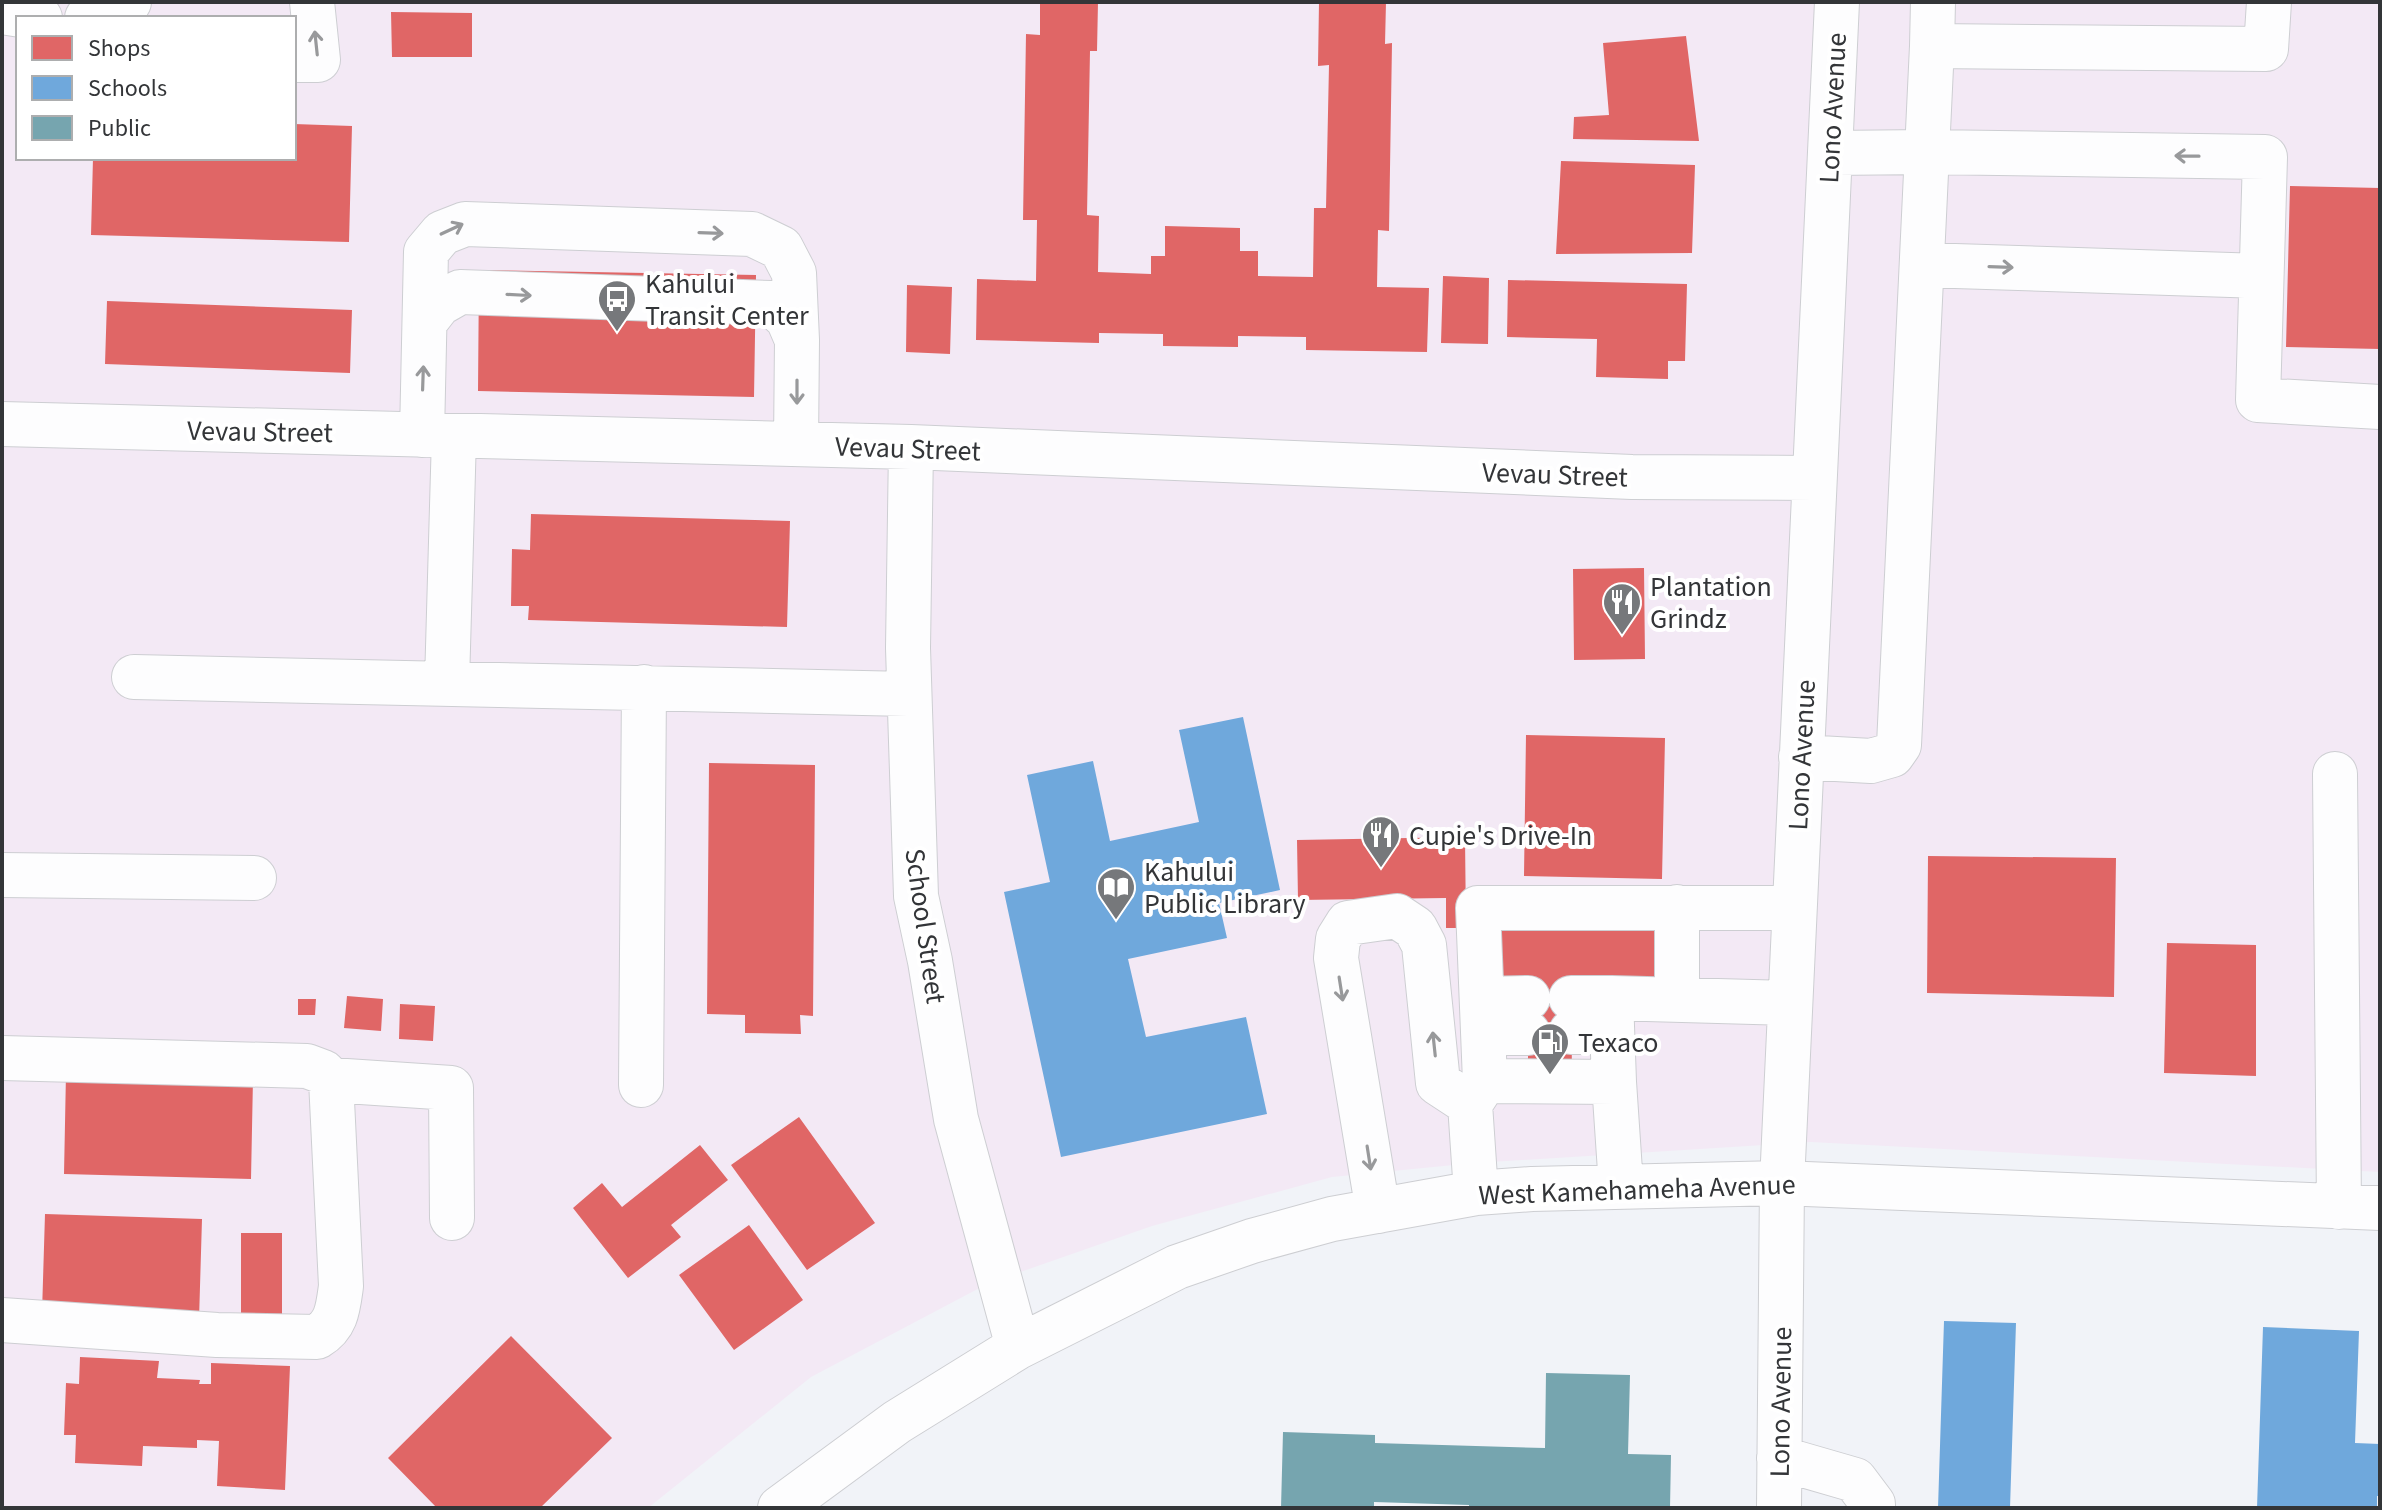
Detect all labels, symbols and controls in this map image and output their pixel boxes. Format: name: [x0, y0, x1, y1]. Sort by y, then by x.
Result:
legend: [16, 16, 296, 160]
one-way arrow: [309, 30, 324, 57]
text: Shops: [88, 31, 150, 66]
street label: Lono Avenue: [1809, 32, 1857, 184]
text: Schools: [88, 71, 167, 106]
text: Public: [88, 111, 151, 146]
one-way arrow: [2174, 148, 2201, 164]
one-way arrow: [440, 221, 464, 236]
one-way arrow: [697, 225, 724, 240]
one-way arrow: [1987, 260, 2014, 275]
place label: Kahului Transit Center: [645, 264, 809, 336]
bus stop icon: Kahului Transit Center: [596, 278, 638, 333]
one-way arrow: [505, 287, 532, 302]
one-way arrow: [416, 366, 431, 392]
one-way arrow: [789, 378, 804, 405]
street label: Vevau Street: [187, 411, 334, 453]
street label: Vevau Street: [834, 426, 982, 472]
street label: Vevau Street: [1481, 452, 1629, 498]
place label: Plantation Grindz: [1650, 567, 1772, 639]
restaurant icon: Plantation Grindz: [1601, 581, 1643, 636]
street label: Lono Avenue: [1778, 679, 1826, 831]
restaurant icon: Cupie's Drive-In: [1360, 814, 1402, 869]
place label: Cupie's Drive-In: [1409, 816, 1592, 856]
street label: School Street: [894, 846, 956, 1007]
place label: Kahului Public Library: [1144, 852, 1306, 924]
library icon: Kahului Public Library: [1095, 866, 1137, 921]
one-way arrow: [1335, 976, 1350, 1002]
fuel station icon: Texaco: [1529, 1021, 1571, 1076]
place label: Texaco: [1578, 1023, 1659, 1063]
one-way arrow: [1426, 1031, 1441, 1058]
one-way arrow: [1362, 1145, 1377, 1170]
street label: West Kamehameha Avenue: [1478, 1164, 1796, 1216]
street label: Lono Avenue: [1760, 1326, 1802, 1478]

